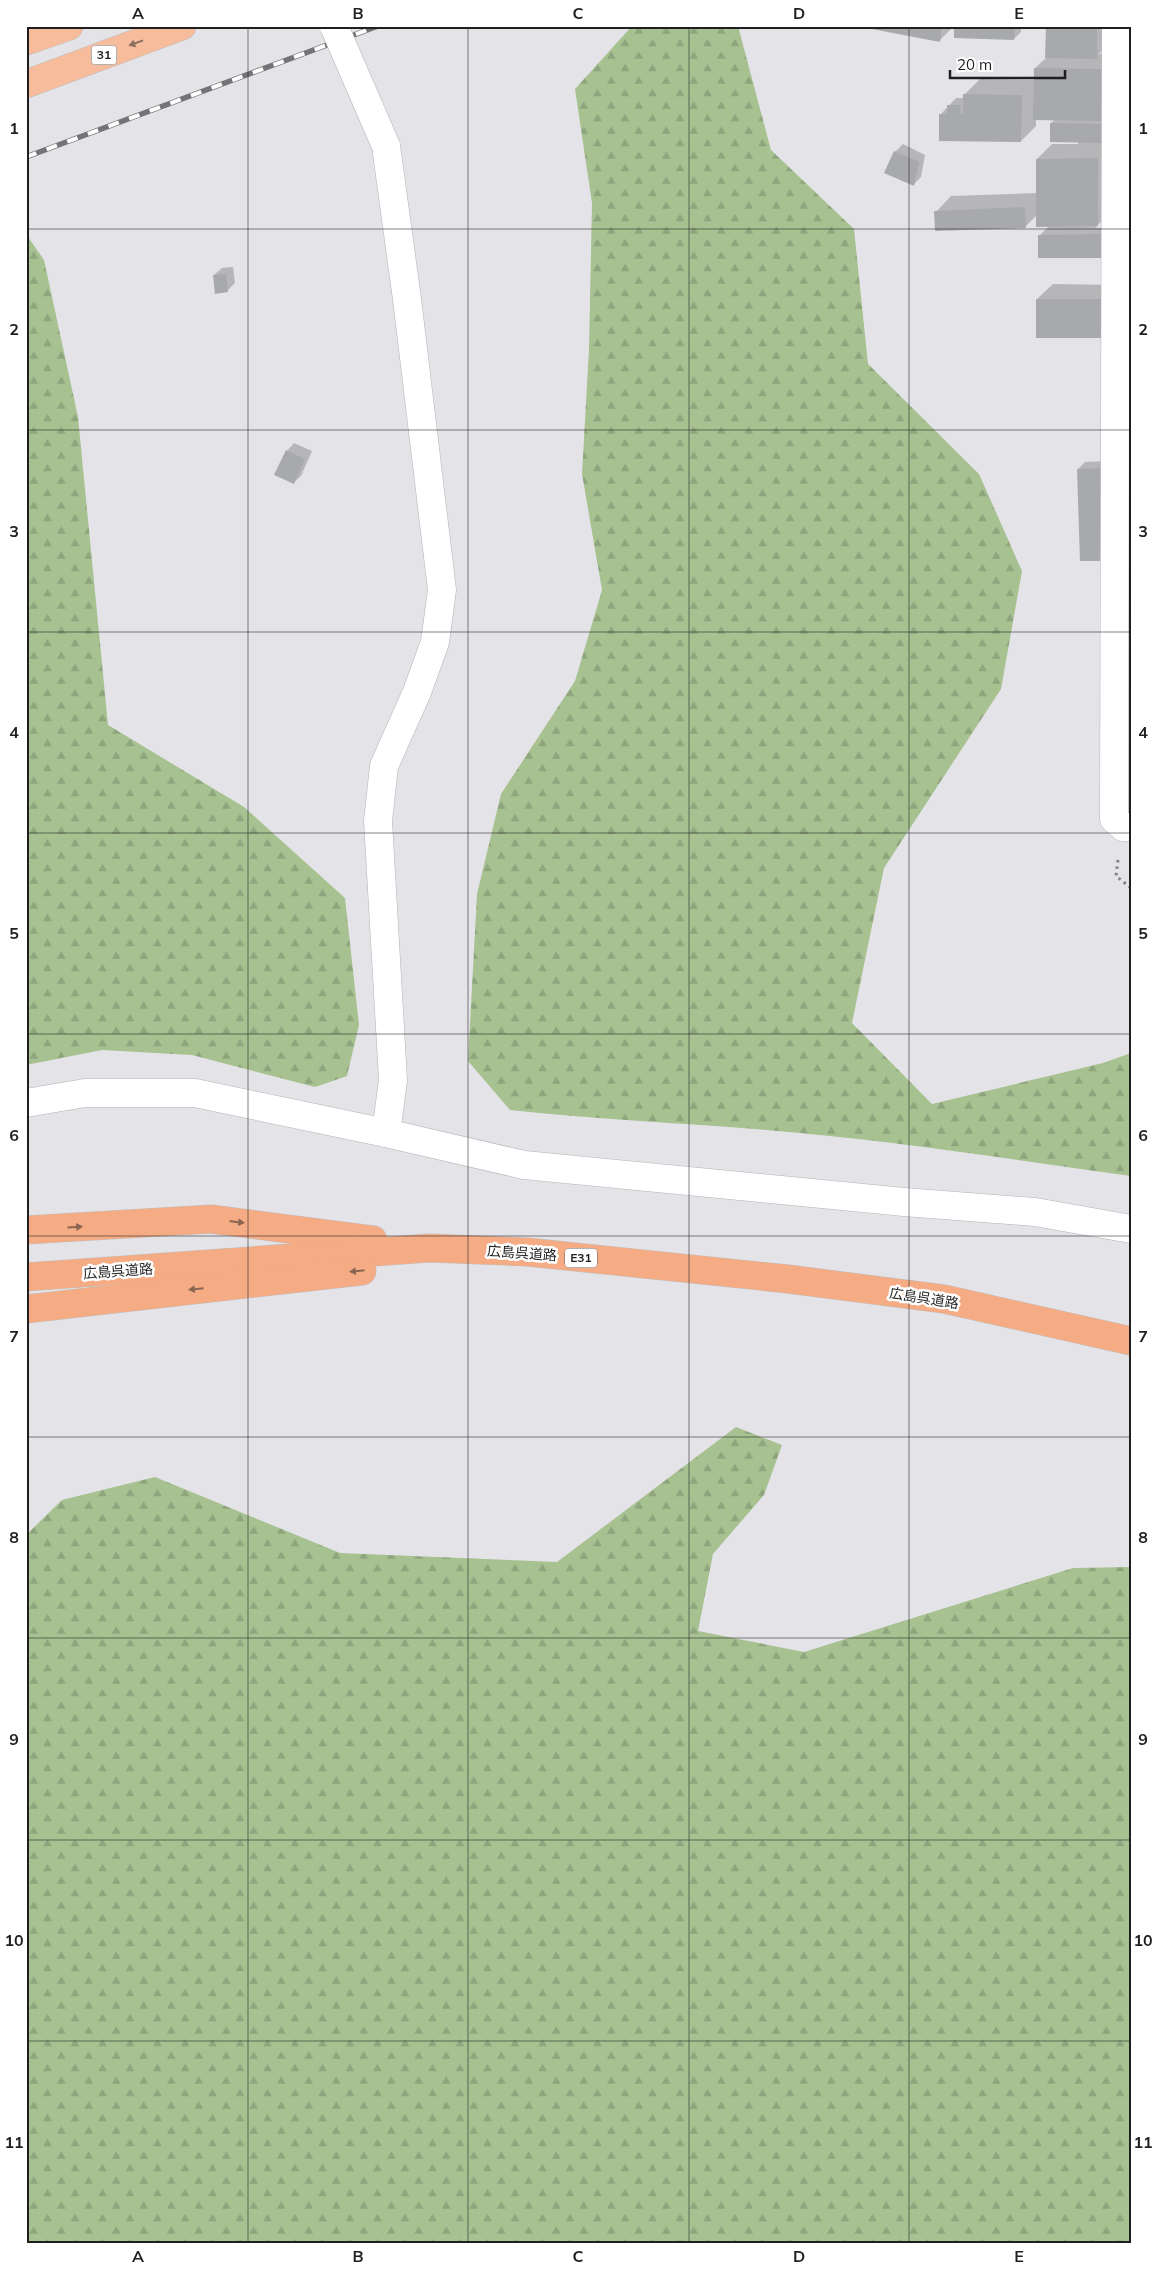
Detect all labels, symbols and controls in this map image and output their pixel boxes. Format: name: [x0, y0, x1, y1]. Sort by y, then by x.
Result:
text: A: [132, 3, 144, 23]
text: B: [352, 3, 364, 23]
text: C: [573, 3, 584, 23]
text: D: [793, 3, 805, 23]
text: E: [1014, 3, 1024, 23]
one-way arrow: [128, 39, 143, 47]
road number: 31: [92, 46, 116, 64]
scale bar: [950, 48, 1064, 80]
text: 20 m: [957, 55, 992, 74]
text: 1: [9, 118, 19, 138]
text: 1: [1138, 118, 1148, 138]
text: 2: [9, 319, 19, 339]
text: 2: [1138, 319, 1148, 339]
text: 3: [9, 521, 19, 541]
text: 3: [1138, 521, 1148, 541]
text: 4: [9, 722, 19, 742]
text: 4: [1138, 722, 1148, 742]
text: 5: [9, 923, 19, 943]
text: 5: [1138, 923, 1148, 943]
text: 6: [9, 1125, 19, 1145]
text: 6: [1138, 1125, 1148, 1145]
one-way arrow: [229, 1219, 245, 1227]
one-way arrow: [67, 1223, 83, 1231]
street label: 広島呉道路: [486, 1242, 558, 1264]
road number: E31: [565, 1248, 597, 1268]
street label: 広島呉道路: [82, 1260, 154, 1282]
one-way arrow: [349, 1267, 365, 1275]
street label: 広島呉道路: [888, 1284, 960, 1312]
one-way arrow: [187, 1285, 203, 1293]
text: 7: [9, 1326, 19, 1346]
text: 7: [1138, 1326, 1148, 1346]
text: 8: [9, 1527, 19, 1547]
text: 8: [1138, 1527, 1148, 1547]
text: 9: [9, 1729, 19, 1749]
text: 9: [1138, 1729, 1148, 1749]
text: 10: [4, 1930, 24, 1950]
text: 10: [1133, 1930, 1153, 1950]
text: 11: [4, 2132, 24, 2152]
text: 11: [1133, 2132, 1153, 2152]
text: A: [132, 2246, 144, 2266]
text: B: [352, 2246, 364, 2266]
text: C: [573, 2246, 584, 2266]
text: D: [793, 2246, 805, 2266]
text: E: [1014, 2246, 1024, 2266]

